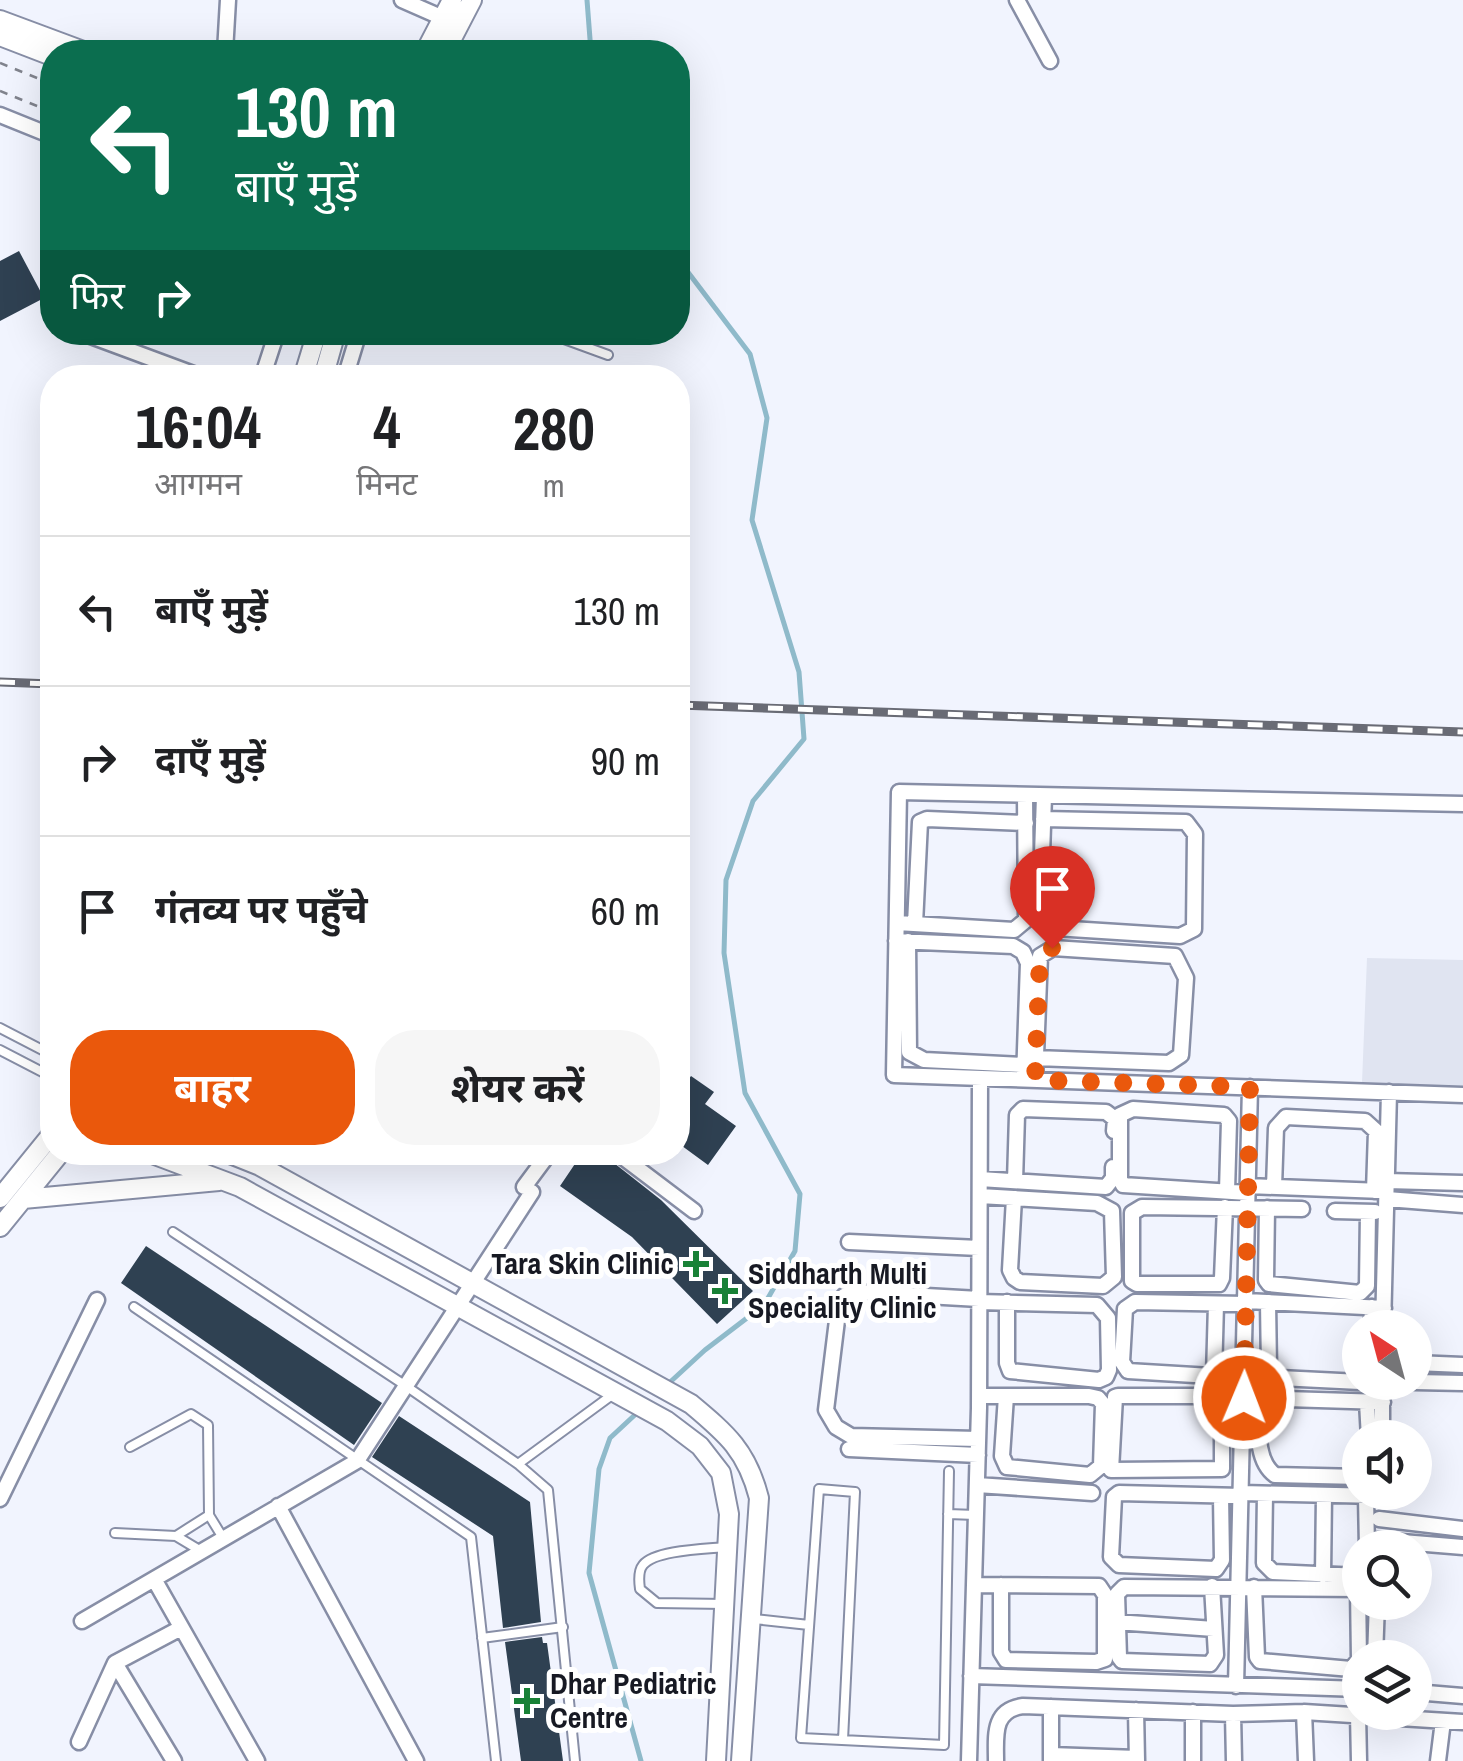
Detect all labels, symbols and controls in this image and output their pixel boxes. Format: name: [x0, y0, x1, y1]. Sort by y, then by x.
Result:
text: 130 m: [235, 65, 398, 159]
icon: left: [70, 80, 200, 210]
text: बाएँ मुड़ें: [235, 155, 358, 216]
text: फिर: [70, 270, 125, 321]
icon: right: [145, 270, 200, 325]
text: 16:04: [135, 386, 261, 467]
text: 4: [373, 386, 401, 467]
text: 280: [513, 388, 595, 469]
text: आगमन: [154, 462, 242, 505]
text: मिनट: [356, 462, 418, 505]
text: m: [543, 464, 565, 507]
icon: left: [70, 584, 125, 639]
text: बाएँ मुड़ें: [155, 584, 268, 635]
text: 130 m: [573, 586, 660, 637]
icon: right: [70, 734, 125, 789]
text: दाएँ मुड़ें: [155, 734, 266, 785]
text: 90 m: [591, 736, 660, 787]
pin: [1010, 846, 1095, 949]
icon: arrive: [1025, 861, 1080, 916]
icon: arrive: [70, 884, 125, 939]
text: गंतव्य पर पहुँचे: [155, 884, 368, 935]
text: 60 m: [591, 886, 660, 937]
button: बाहर: [70, 1030, 355, 1145]
button: शेयर करें: [375, 1030, 660, 1145]
place label: Tara Skin Clinic: [491, 1243, 674, 1283]
marker: Tara Skin Clinic: [683, 1251, 709, 1277]
place label: Siddharth Multi Speciality Clinic: [748, 1253, 937, 1327]
marker: Siddharth Multi Speciality Clinic: [712, 1278, 738, 1304]
north arrow: [1342, 1310, 1432, 1400]
map controls: [1342, 1310, 1432, 1730]
position arrow: [1192, 1346, 1296, 1450]
button: sound: [1342, 1420, 1432, 1510]
button: search: [1342, 1530, 1432, 1620]
button: layers: [1342, 1640, 1432, 1730]
place label: Dhar Pediatric Centre: [550, 1663, 717, 1737]
marker: Dhar Pediatric Centre: [514, 1688, 540, 1714]

